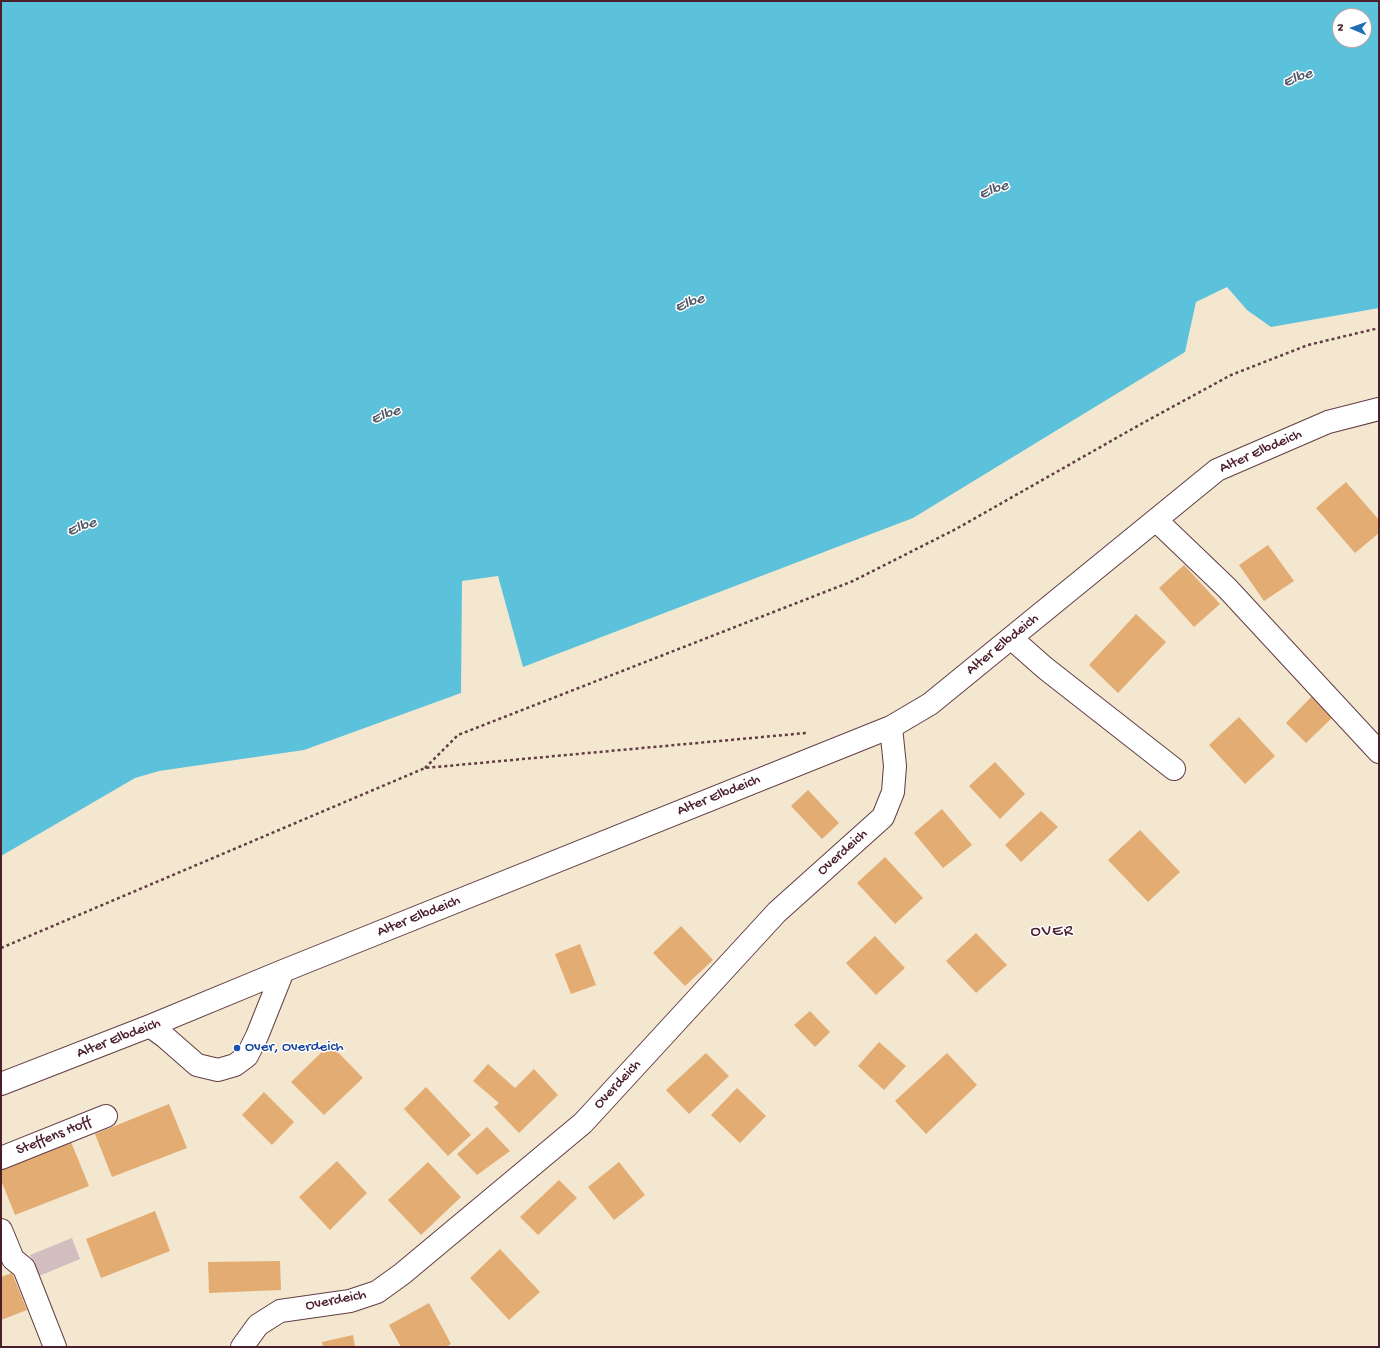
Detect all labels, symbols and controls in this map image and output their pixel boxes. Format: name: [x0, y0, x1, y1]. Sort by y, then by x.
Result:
north arrow: [1332, 8, 1372, 48]
text: N: [1335, 24, 1347, 31]
water label: Elbe: [1281, 65, 1315, 93]
water label: Elbe: [977, 177, 1011, 205]
water label: Elbe: [673, 290, 707, 318]
water label: Elbe: [369, 402, 403, 430]
street label: Alter Elbdeich: [1217, 426, 1305, 478]
water label: Elbe: [65, 514, 99, 542]
street label: Alter Elbdeich: [963, 610, 1043, 680]
street label: Alter Elbdeich: [675, 771, 763, 821]
street label: Overdeich: [814, 826, 872, 880]
street label: Alter Elbdeich: [375, 892, 463, 942]
district label: OVER: [1030, 922, 1074, 942]
street label: Alter Elbdeich: [75, 1015, 163, 1063]
place label: Over, Overdeich: [245, 1039, 344, 1057]
marker: Over, Overdeich: [232, 1043, 242, 1053]
street label: Overdeich: [590, 1056, 646, 1114]
street label: Steffens Hoff: [14, 1114, 94, 1160]
street label: Overdeich: [304, 1286, 368, 1316]

